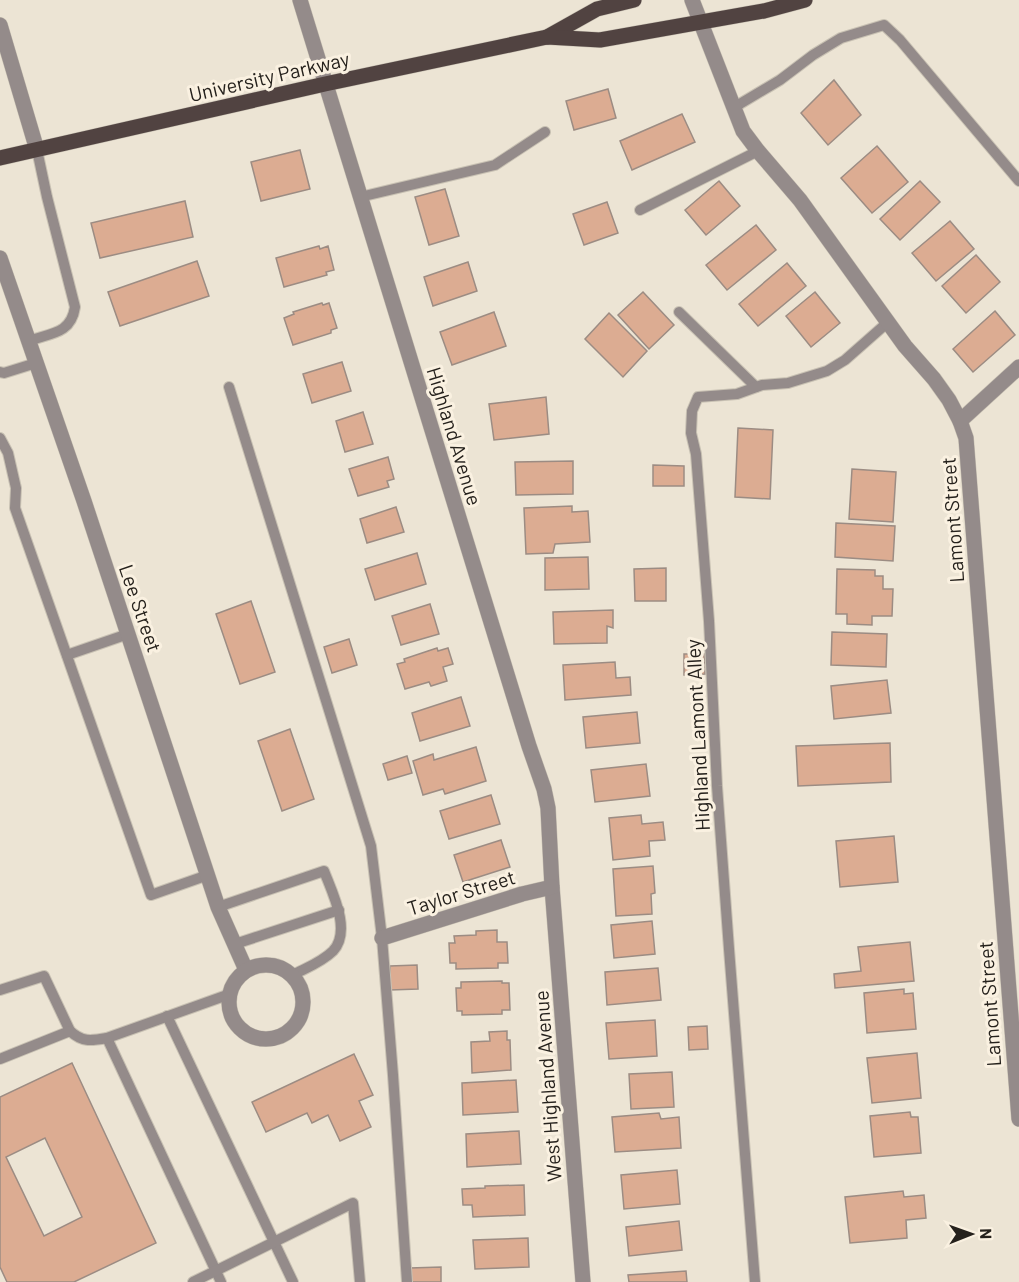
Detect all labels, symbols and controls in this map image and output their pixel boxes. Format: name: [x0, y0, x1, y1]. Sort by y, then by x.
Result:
street label: University Parkway: [186, 46, 352, 106]
street label: Highland Avenue: [423, 364, 487, 508]
street label: Lamont Street: [936, 457, 968, 583]
street label: Lee Street: [115, 561, 167, 655]
street label: Highland Lamont Alley: [680, 639, 714, 831]
street label: Taylor Street: [404, 864, 518, 920]
street label: Lamont Street: [973, 941, 1005, 1067]
street label: West Highland Avenue: [528, 990, 566, 1182]
north arrow: [941, 1204, 1001, 1264]
text: N: [977, 1228, 996, 1239]

